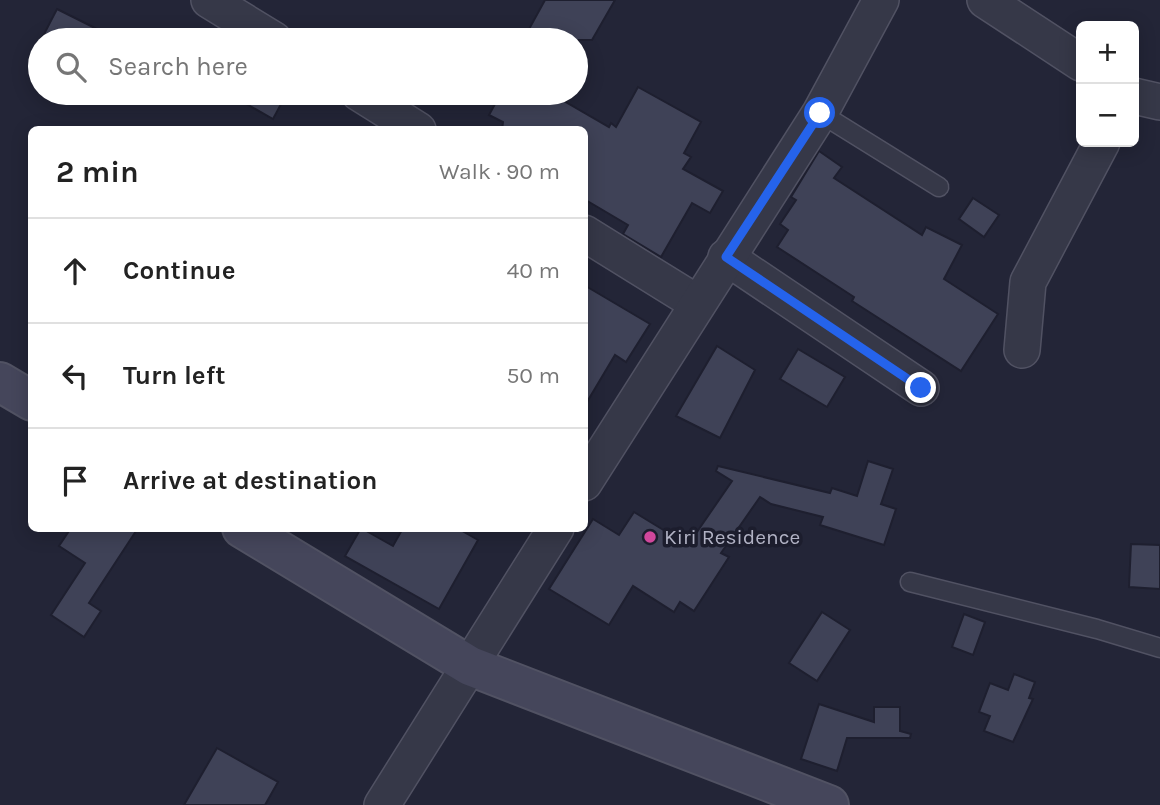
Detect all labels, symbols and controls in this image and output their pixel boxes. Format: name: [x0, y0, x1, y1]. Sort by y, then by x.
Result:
map controls: [1076, 21, 1139, 147]
button: +: [1076, 21, 1139, 84]
search box: [28, 28, 588, 105]
icon: search: [52, 48, 90, 86]
text: Search here: [108, 51, 248, 82]
button: −: [1076, 84, 1139, 147]
route start: [804, 97, 835, 128]
text: 2 min: [56, 154, 139, 190]
text: Walk · 90 m: [439, 158, 560, 185]
icon: ahead: [56, 252, 94, 290]
text: Continue: [123, 255, 235, 286]
text: 40 m: [507, 257, 560, 284]
icon: left: [56, 357, 94, 395]
text: Turn left: [123, 360, 225, 391]
text: 50 m: [506, 362, 560, 389]
route end: [905, 372, 936, 403]
icon: arrive: [56, 462, 94, 500]
text: Arrive at destination: [123, 465, 377, 496]
place label: Kiri Residence: [664, 525, 800, 549]
marker: Kiri Residence: [642, 529, 658, 545]

